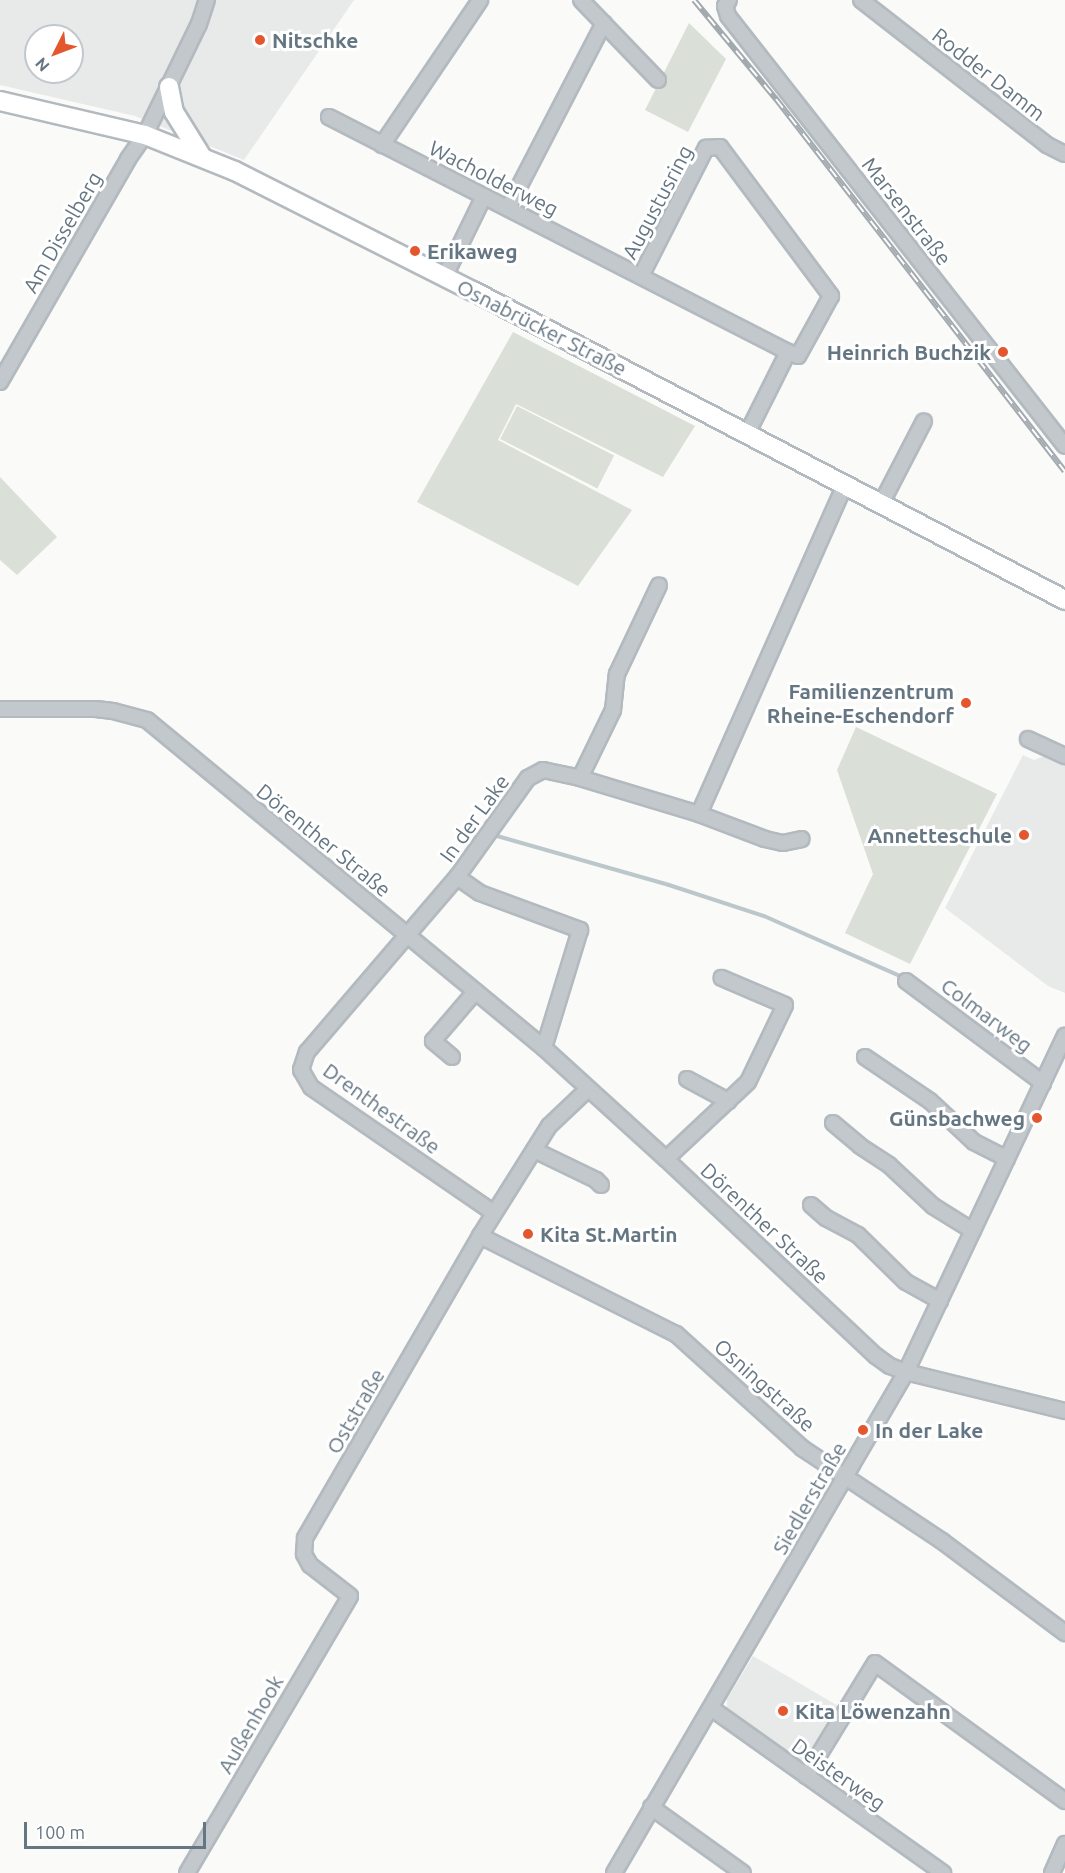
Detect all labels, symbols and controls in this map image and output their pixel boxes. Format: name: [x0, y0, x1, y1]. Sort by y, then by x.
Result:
street label: Rodder Damm: [928, 22, 1050, 126]
north arrow: [24, 24, 84, 84]
place label: Nitschke: [272, 27, 358, 53]
marker: Nitschke: [253, 33, 267, 47]
text: N: [31, 54, 53, 75]
street label: Wacholderweg: [425, 135, 563, 221]
street label: Augustusring: [616, 141, 698, 263]
street label: Marsenstraße: [857, 152, 957, 270]
street label: Am Disselberg: [17, 167, 107, 297]
place label: Erikaweg: [427, 238, 518, 264]
marker: Erikaweg: [408, 244, 422, 258]
street label: Osnabrücker Straße: [453, 273, 631, 381]
place label: Heinrich Buchzik: [827, 339, 991, 365]
marker: Heinrich Buchzik: [996, 345, 1010, 359]
place label: Familienzentrum Rheine-Eschendorf: [767, 678, 954, 728]
marker: Familienzentrum Rheine-Eschendorf: [959, 696, 973, 710]
street label: In der Lake: [434, 769, 514, 867]
street label: Dörenther Straße: [252, 778, 396, 902]
place label: Annetteschule: [867, 822, 1012, 848]
marker: Annetteschule: [1017, 828, 1031, 842]
street label: Colmarweg: [936, 972, 1038, 1058]
street label: Drenthestraße: [319, 1057, 445, 1159]
place label: Günsbachweg: [889, 1105, 1025, 1131]
marker: Günsbachweg: [1030, 1111, 1044, 1125]
street label: Dörenther Straße: [696, 1157, 834, 1289]
place label: Kita St.Martin: [540, 1221, 678, 1247]
marker: Kita St.Martin: [521, 1227, 535, 1241]
street label: Osningstraße: [709, 1333, 821, 1437]
street label: Oststraße: [321, 1364, 389, 1458]
place label: In der Lake: [875, 1417, 983, 1443]
marker: In der Lake: [856, 1423, 870, 1437]
street label: Siedlerstraße: [767, 1437, 851, 1559]
street label: Außenhook: [212, 1670, 288, 1778]
place label: Kita Löwenzahn: [795, 1698, 951, 1724]
marker: Kita Löwenzahn: [776, 1704, 790, 1718]
street label: Deisterweg: [787, 1732, 891, 1816]
scale bar: [27, 1810, 208, 1848]
text: 100 m: [35, 1822, 85, 1842]

